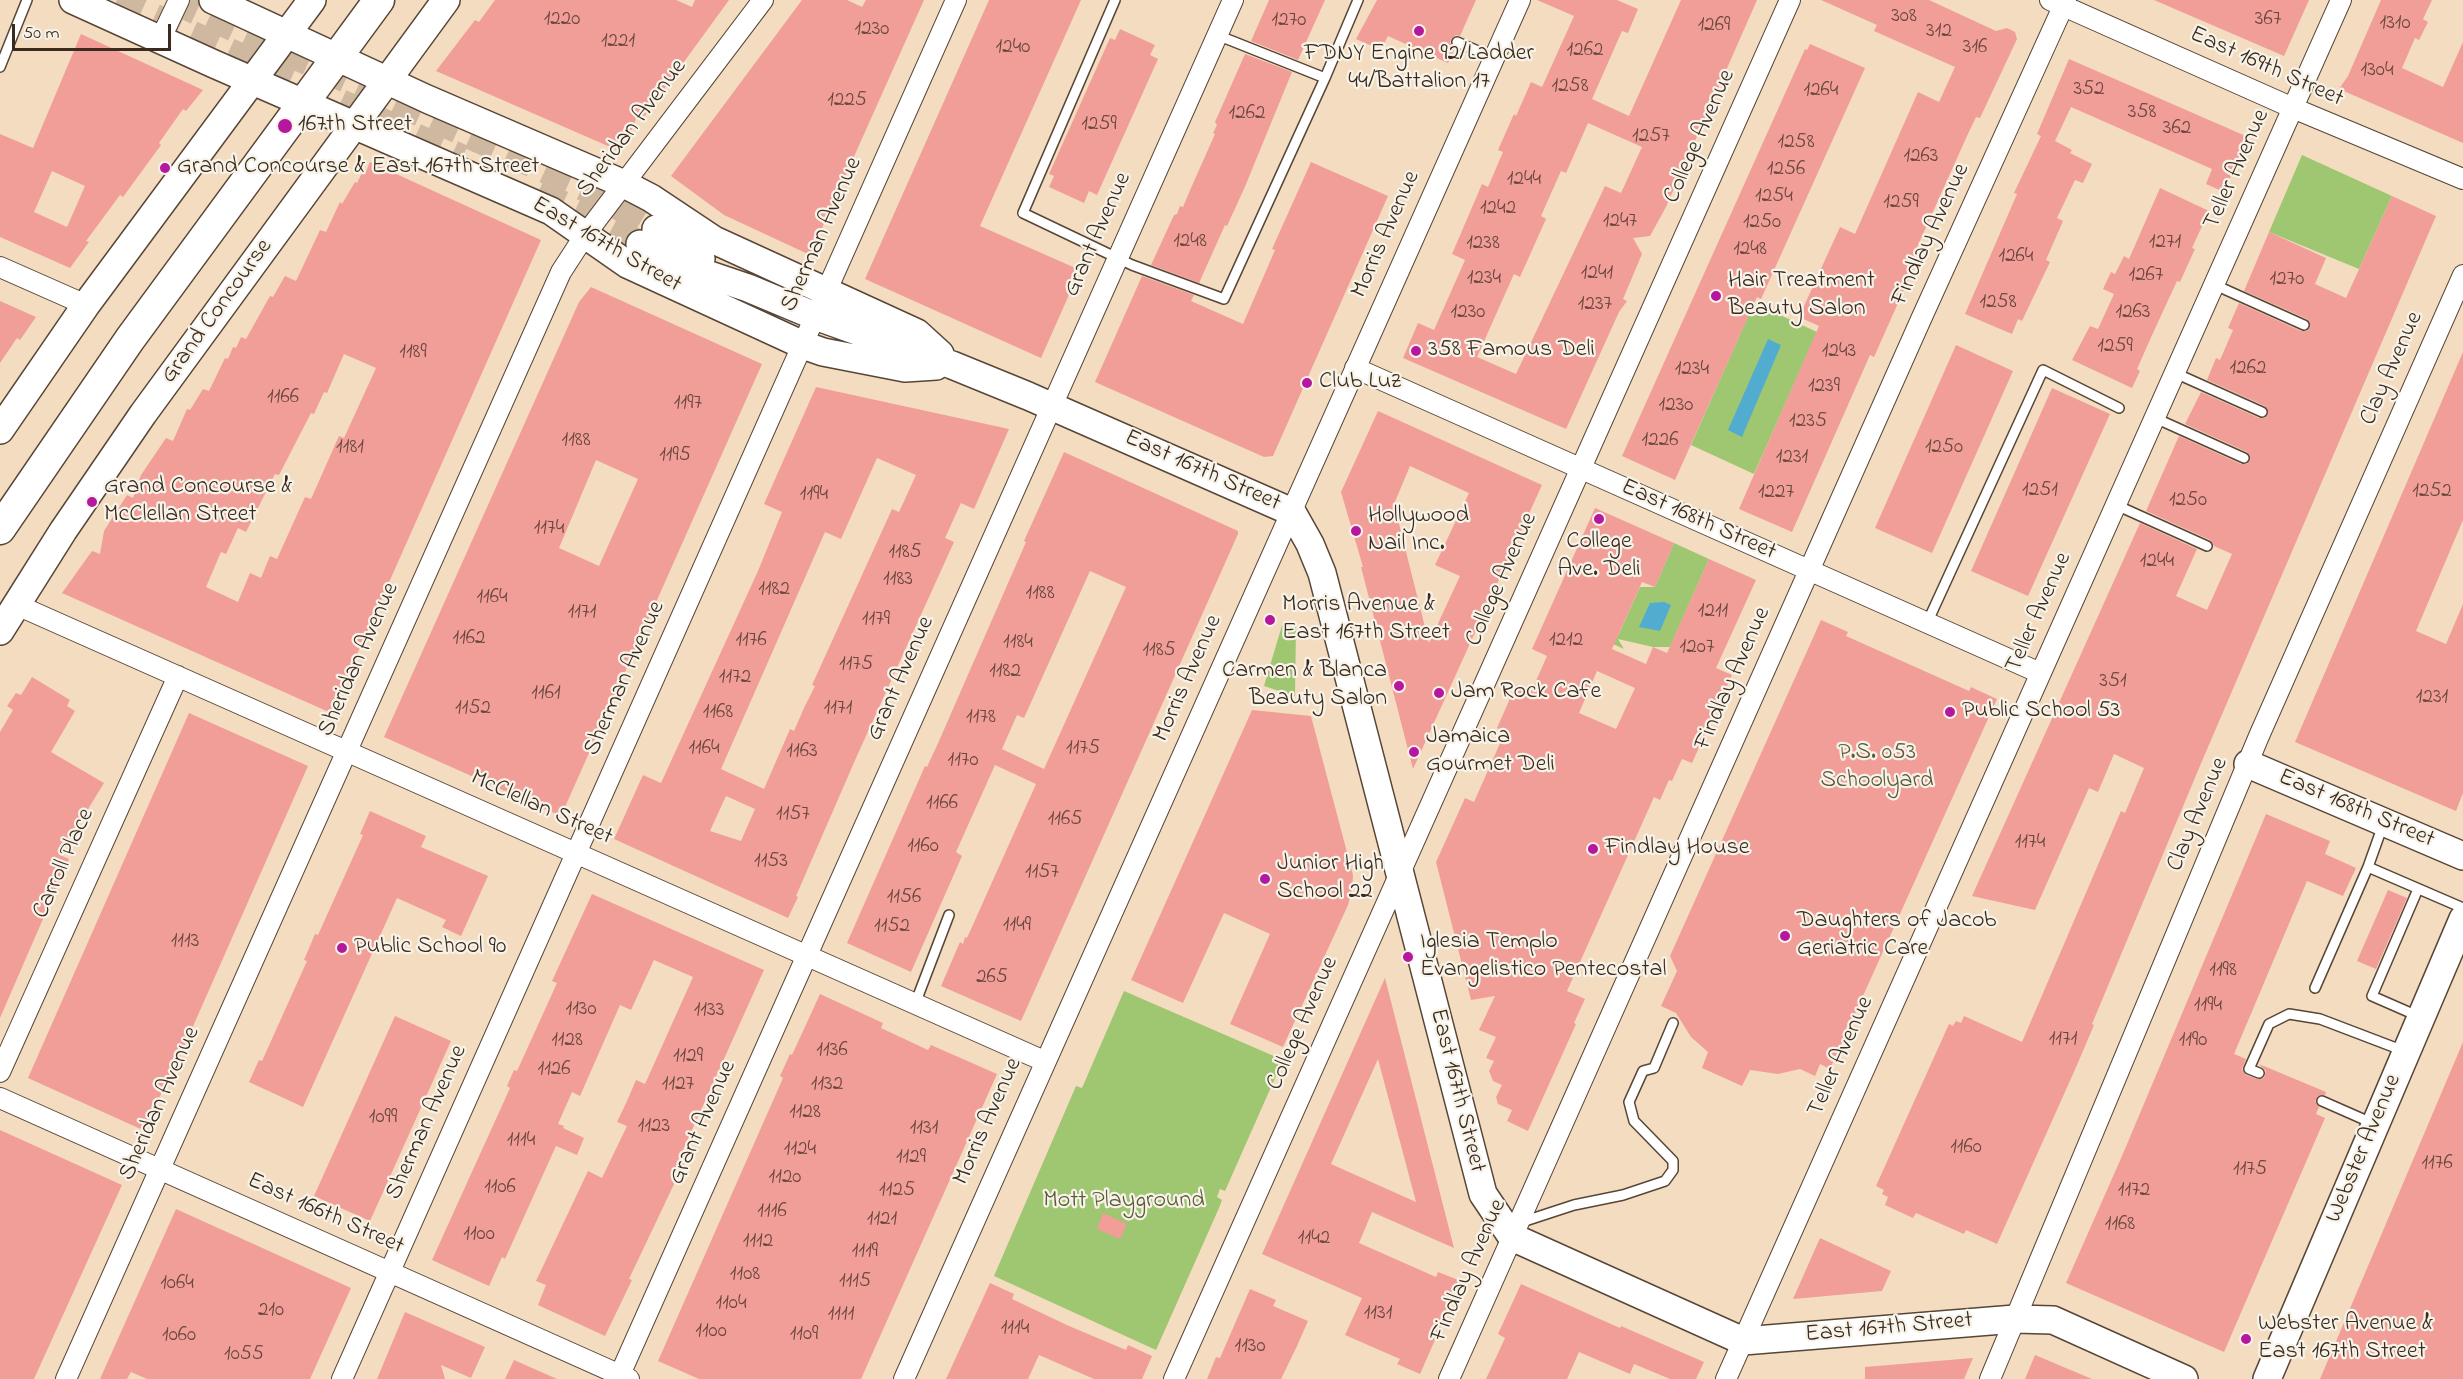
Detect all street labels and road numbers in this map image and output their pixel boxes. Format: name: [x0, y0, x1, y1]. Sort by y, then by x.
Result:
street label: East 169th Street: [2185, 21, 2347, 115]
street label: Sheridan Avenue: [572, 54, 694, 204]
street label: College Avenue: [1659, 66, 1743, 208]
street label: Teller Avenue: [2199, 105, 2277, 235]
street label: Sherman Avenue: [776, 153, 870, 317]
street label: Findlay Avenue: [1887, 159, 1977, 311]
street label: Morris Avenue: [1346, 167, 1428, 303]
street label: Grant Avenue: [1059, 168, 1139, 302]
street label: East 167th Street: [526, 192, 686, 300]
street label: Grand Concourse: [156, 234, 280, 390]
street label: Clay Avenue: [2355, 308, 2431, 430]
street label: East 167th Street: [1119, 425, 1285, 519]
street label: East 168th Street: [1616, 474, 1780, 568]
street label: College Avenue: [1461, 509, 1545, 651]
street label: Teller Avenue: [2001, 548, 2079, 678]
street label: Sheridan Avenue: [313, 579, 407, 741]
street label: Sherman Avenue: [579, 597, 673, 761]
street label: Findlay Avenue: [1690, 603, 1778, 755]
street label: Morris Avenue: [1148, 611, 1230, 747]
street label: Grant Avenue: [862, 612, 942, 746]
street label: Clay Avenue: [2162, 754, 2236, 876]
street label: East 168th Street: [2274, 764, 2438, 856]
street label: McClellan Street: [465, 765, 617, 853]
street label: Carroll Place: [28, 804, 102, 924]
street label: College Avenue: [1262, 953, 1346, 1095]
street label: Teller Avenue: [1803, 992, 1881, 1122]
street label: East 167th Street: [1422, 1006, 1490, 1176]
street label: Sheridan Avenue: [114, 1023, 208, 1185]
street label: Sherman Avenue: [381, 1041, 475, 1205]
street label: Morris Avenue: [948, 1054, 1030, 1190]
street label: Grant Avenue: [664, 1056, 744, 1190]
street label: Webster Avenue: [2321, 1071, 2409, 1227]
street label: East 166th Street: [242, 1168, 408, 1262]
street label: Findlay Avenue: [1426, 1195, 1514, 1347]
street label: East 167th Street: [1804, 1307, 1974, 1351]

